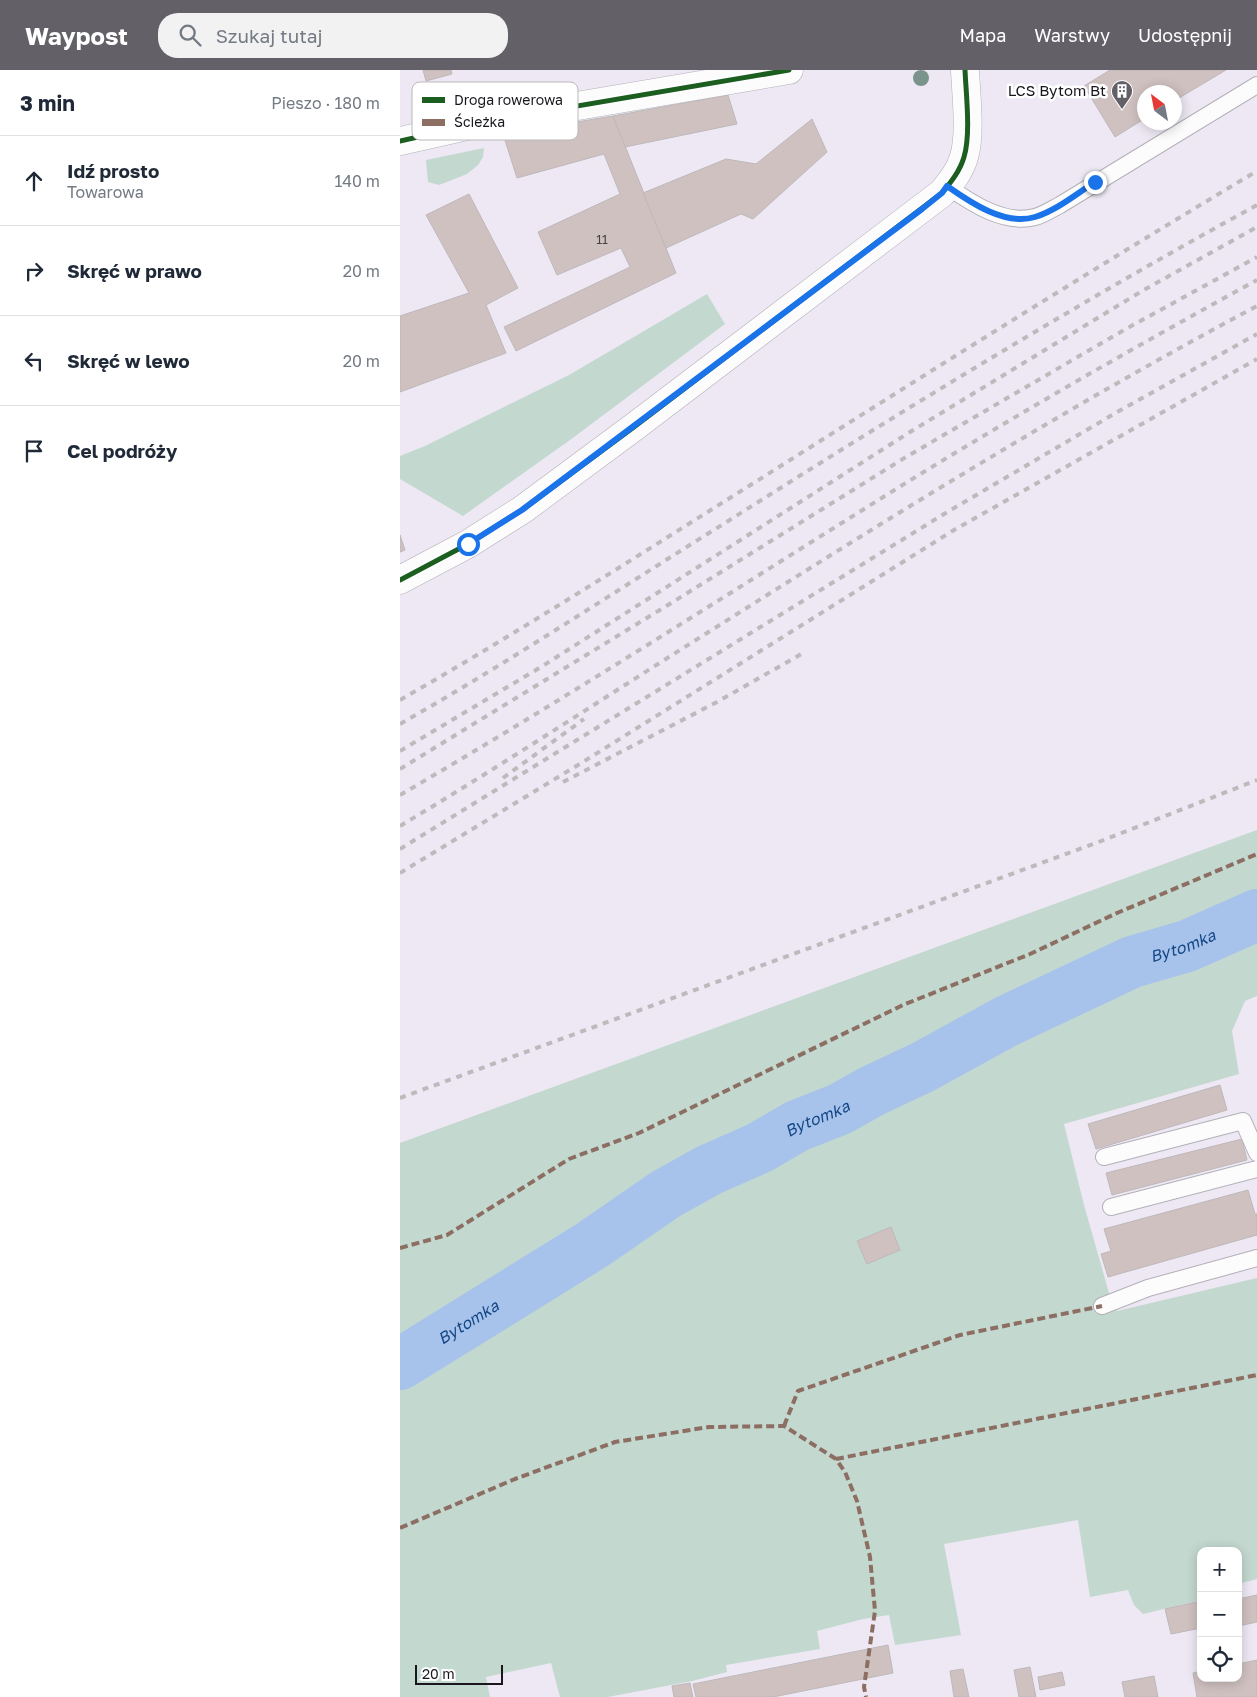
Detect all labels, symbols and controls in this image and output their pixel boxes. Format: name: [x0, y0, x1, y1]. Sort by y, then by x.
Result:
search box: [158, 13, 508, 58]
text: Waypost: [25, 21, 128, 50]
icon: search: [176, 21, 204, 49]
text: Szukaj tutaj: [216, 24, 323, 47]
text: Mapa: [959, 24, 1006, 46]
text: Warstwy: [1034, 24, 1110, 46]
text: Udostępnij: [1138, 24, 1232, 46]
building icon: LCS Bytom Bt: [1110, 79, 1134, 110]
place label: LCS Bytom Bt: [1008, 81, 1106, 99]
legend: [412, 82, 578, 140]
north arrow: [1137, 85, 1182, 130]
text: 3 min: [20, 90, 75, 116]
text: Droga rowerowa: [454, 91, 563, 108]
text: Pieszo · 180 m: [271, 93, 380, 113]
text: Ścieżka: [454, 113, 505, 130]
text: Idź prosto: [67, 159, 159, 182]
icon: ahead: [20, 167, 48, 195]
text: 140 m: [334, 171, 380, 191]
route end: [1084, 171, 1107, 194]
text: Towarowa: [67, 182, 144, 202]
house number: 11: [596, 232, 608, 247]
icon: right: [20, 257, 48, 285]
text: Skręć w prawo: [67, 259, 202, 282]
text: 20 m: [343, 261, 380, 281]
icon: left: [20, 347, 48, 375]
text: Skręć w lewo: [67, 349, 190, 372]
text: 20 m: [343, 351, 380, 371]
icon: arrive: [20, 437, 48, 465]
text: Cel podróży: [67, 439, 177, 462]
route start: [457, 533, 480, 556]
water label: Bytomka: [1148, 924, 1219, 966]
water label: Bytomka: [781, 1095, 854, 1141]
water label: Bytomka: [434, 1295, 503, 1348]
map controls: [1197, 1547, 1242, 1682]
button: +: [1197, 1547, 1242, 1592]
button: −: [1197, 1592, 1242, 1637]
button: locate: [1197, 1637, 1242, 1682]
scale bar: [415, 1662, 502, 1685]
text: 20 m: [422, 1665, 455, 1682]

